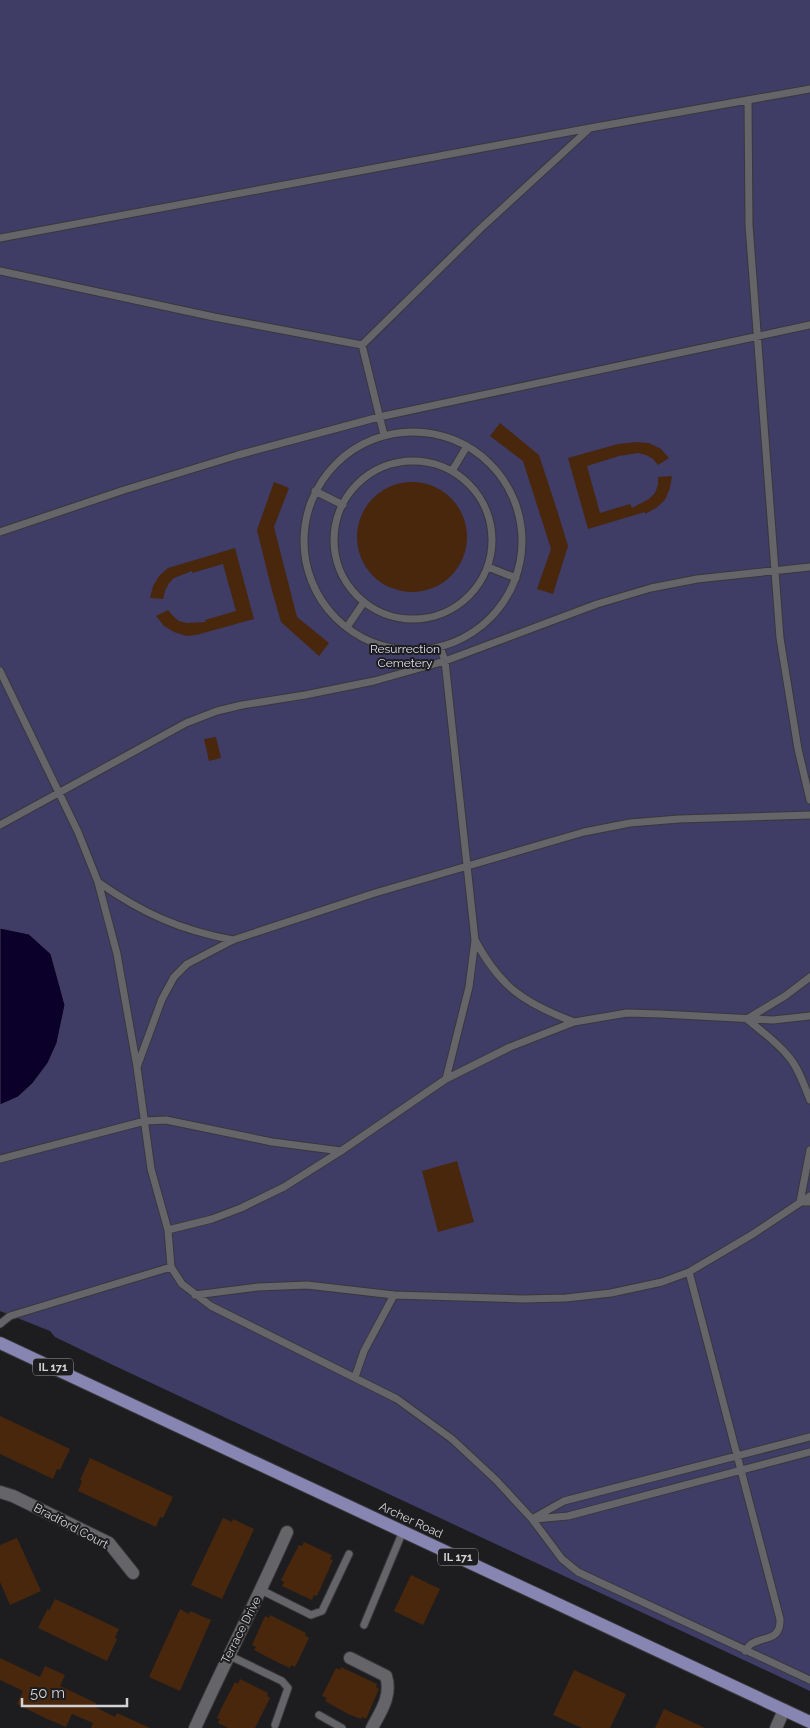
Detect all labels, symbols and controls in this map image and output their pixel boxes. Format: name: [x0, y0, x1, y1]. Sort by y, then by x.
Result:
park label: Resurrection Cemetery: [370, 642, 440, 670]
road number: IL 171: [33, 1358, 73, 1375]
street label: Archer Road: [377, 1499, 445, 1541]
street label: Bradford Court: [31, 1500, 111, 1552]
road number: IL 171: [438, 1548, 478, 1565]
street label: Terrace Drive: [218, 1594, 264, 1666]
scale bar: [22, 1676, 128, 1708]
text: 50 m: [30, 1684, 65, 1702]

